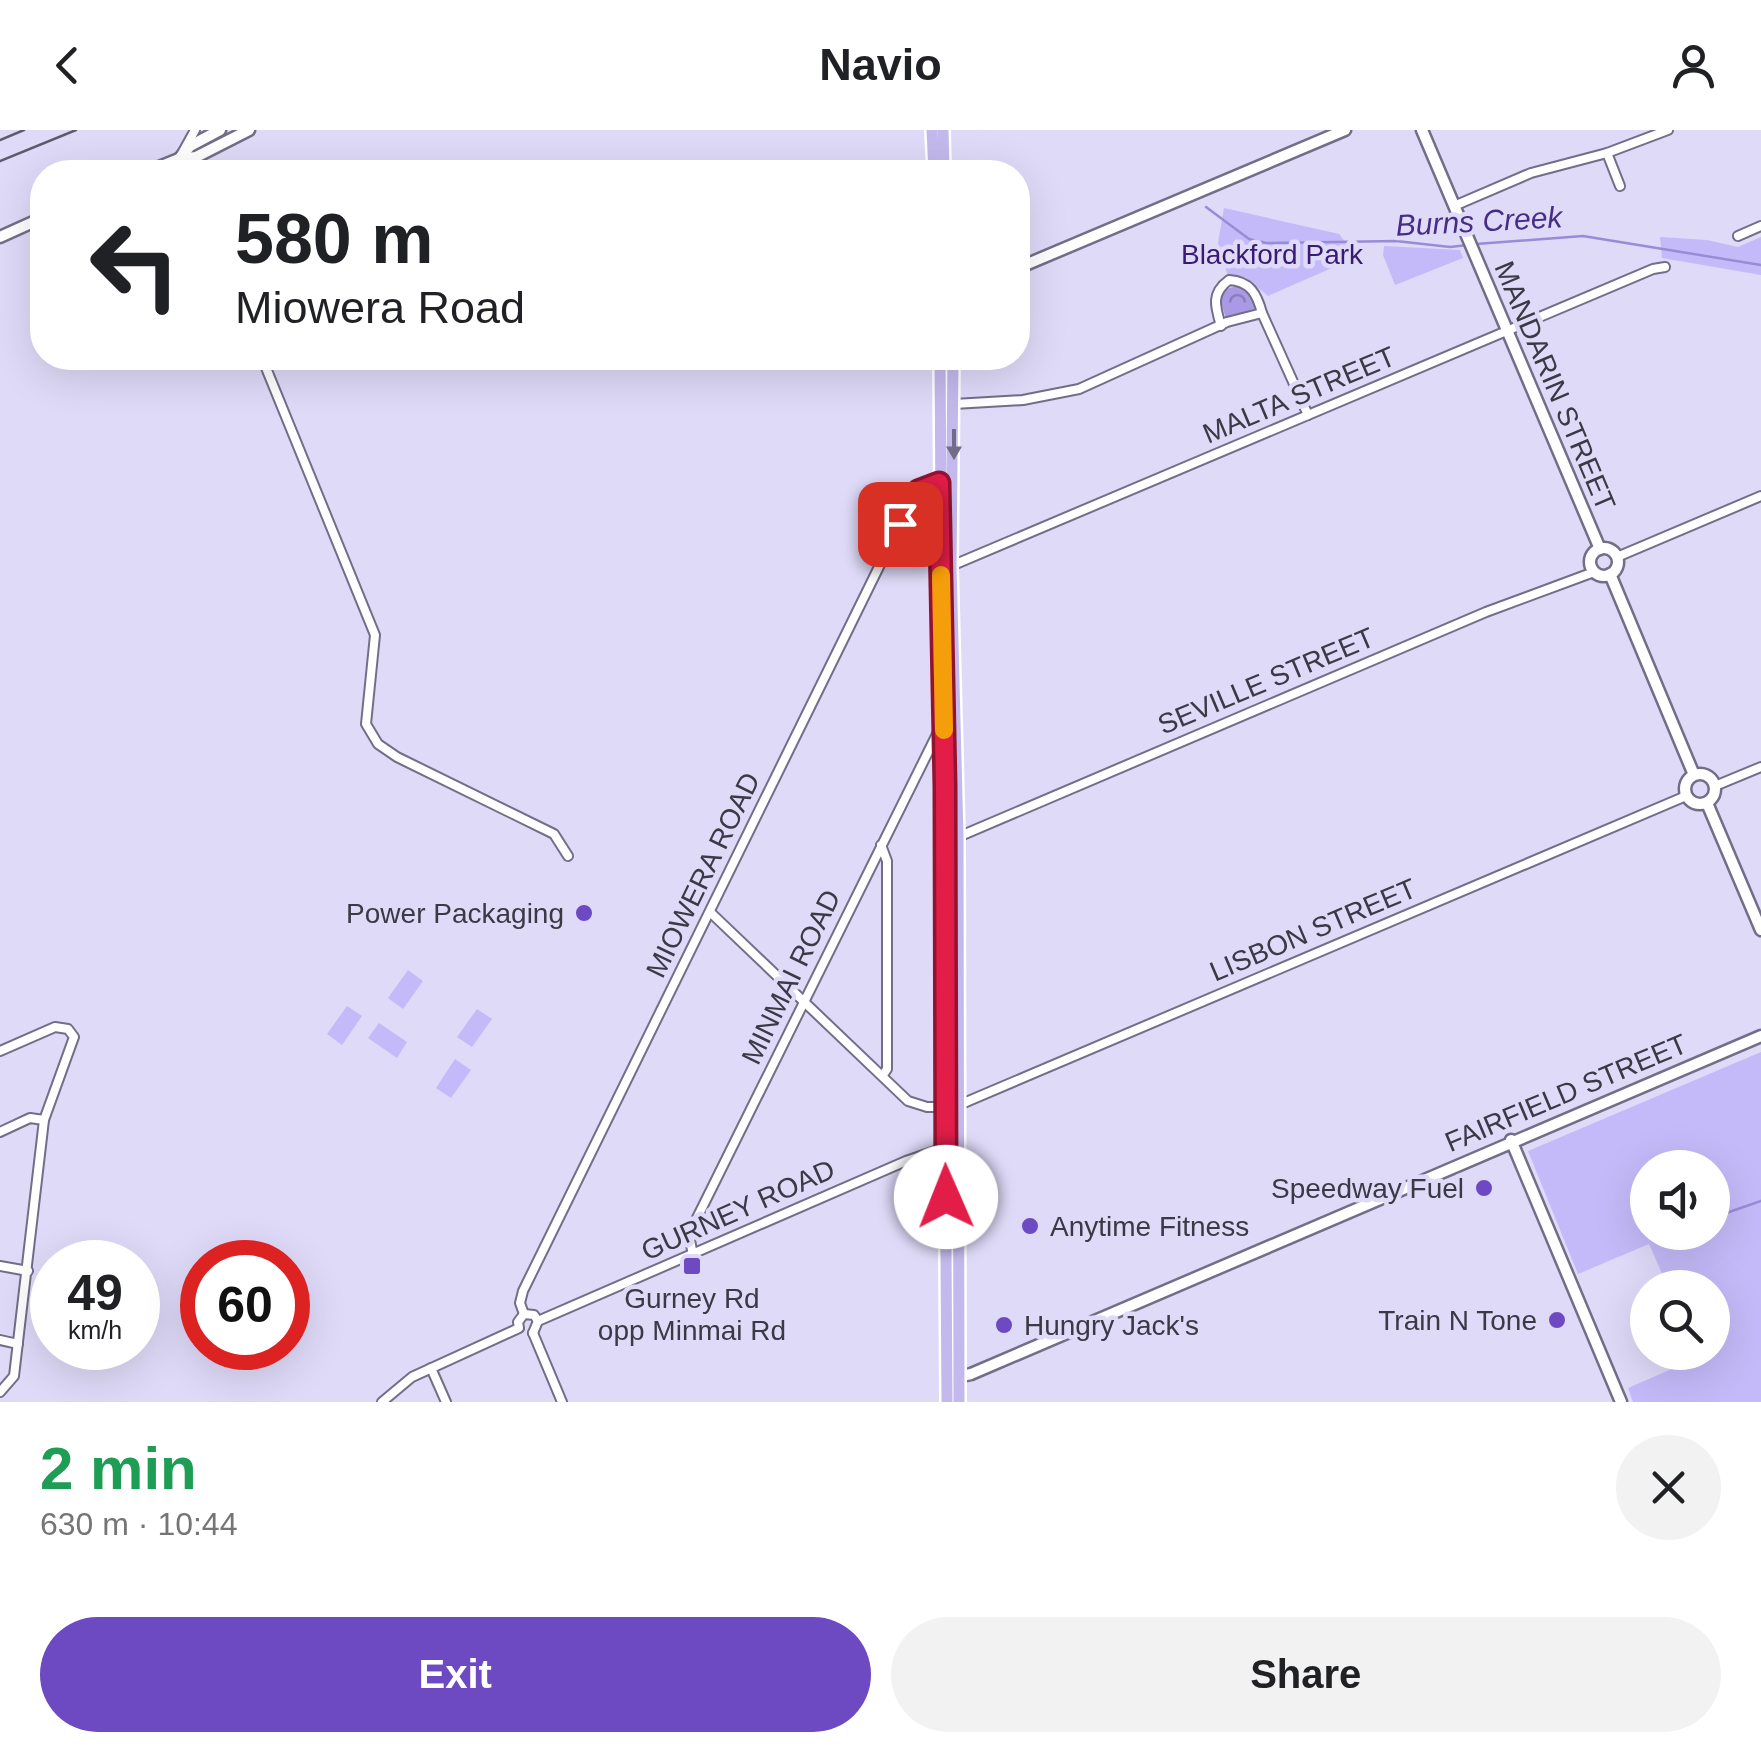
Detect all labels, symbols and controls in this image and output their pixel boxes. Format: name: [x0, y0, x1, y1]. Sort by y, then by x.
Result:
icon: back: [40, 38, 95, 93]
icon: person: [1666, 38, 1721, 93]
text: Navio: [819, 39, 942, 90]
icon: left: [70, 200, 200, 330]
text: 580 m: [235, 200, 433, 278]
water label: Burns Creek: [1395, 200, 1565, 242]
park label: Blackford Park: [1181, 239, 1364, 270]
street label: MANDARIN STREET: [1488, 257, 1622, 515]
text: Miowera Road: [235, 282, 525, 333]
street label: MALTA STREET: [1198, 341, 1400, 449]
one-way arrow: [946, 428, 962, 460]
pin: [858, 482, 943, 567]
icon: arrive: [873, 497, 928, 552]
street label: SEVILLE STREET: [1153, 621, 1379, 741]
street label: MIOWERA ROAD: [640, 768, 766, 982]
street label: LISBON STREET: [1205, 873, 1421, 987]
street label: MINMAI ROAD: [735, 885, 847, 1069]
place label: Power Packaging: [346, 898, 564, 929]
marker: Power Packaging: [573, 902, 595, 924]
street label: FAIRFIELD STREET: [1440, 1028, 1692, 1158]
position arrow: [894, 1145, 998, 1249]
map controls: [1630, 1150, 1730, 1370]
button: sound: [1630, 1150, 1730, 1250]
street label: GURNEY ROAD: [637, 1154, 839, 1266]
place label: Speedway Fuel: [1271, 1173, 1464, 1204]
marker: Speedway Fuel: [1473, 1177, 1495, 1199]
place label: Anytime Fitness: [1050, 1211, 1249, 1242]
marker: Anytime Fitness: [1019, 1215, 1041, 1237]
speed limit sign: 60: [180, 1240, 310, 1370]
marker: Gurney Rd opp Minmai Rd: [681, 1255, 703, 1277]
text: 49: [67, 1265, 123, 1321]
button: search: [1630, 1270, 1730, 1370]
place label: Gurney Rd opp Minmai Rd: [598, 1283, 786, 1346]
place label: Train N Tone: [1378, 1305, 1537, 1336]
marker: Train N Tone: [1546, 1309, 1568, 1331]
place label: Hungry Jack's: [1024, 1310, 1199, 1341]
marker: Hungry Jack's: [993, 1314, 1015, 1336]
text: km/h: [68, 1316, 122, 1344]
text: 2 min: [40, 1435, 197, 1502]
button: close: [1616, 1435, 1721, 1540]
text: 630 m · 10:44: [40, 1506, 237, 1542]
button: Exit: [40, 1617, 871, 1732]
button: Share: [891, 1617, 1721, 1732]

